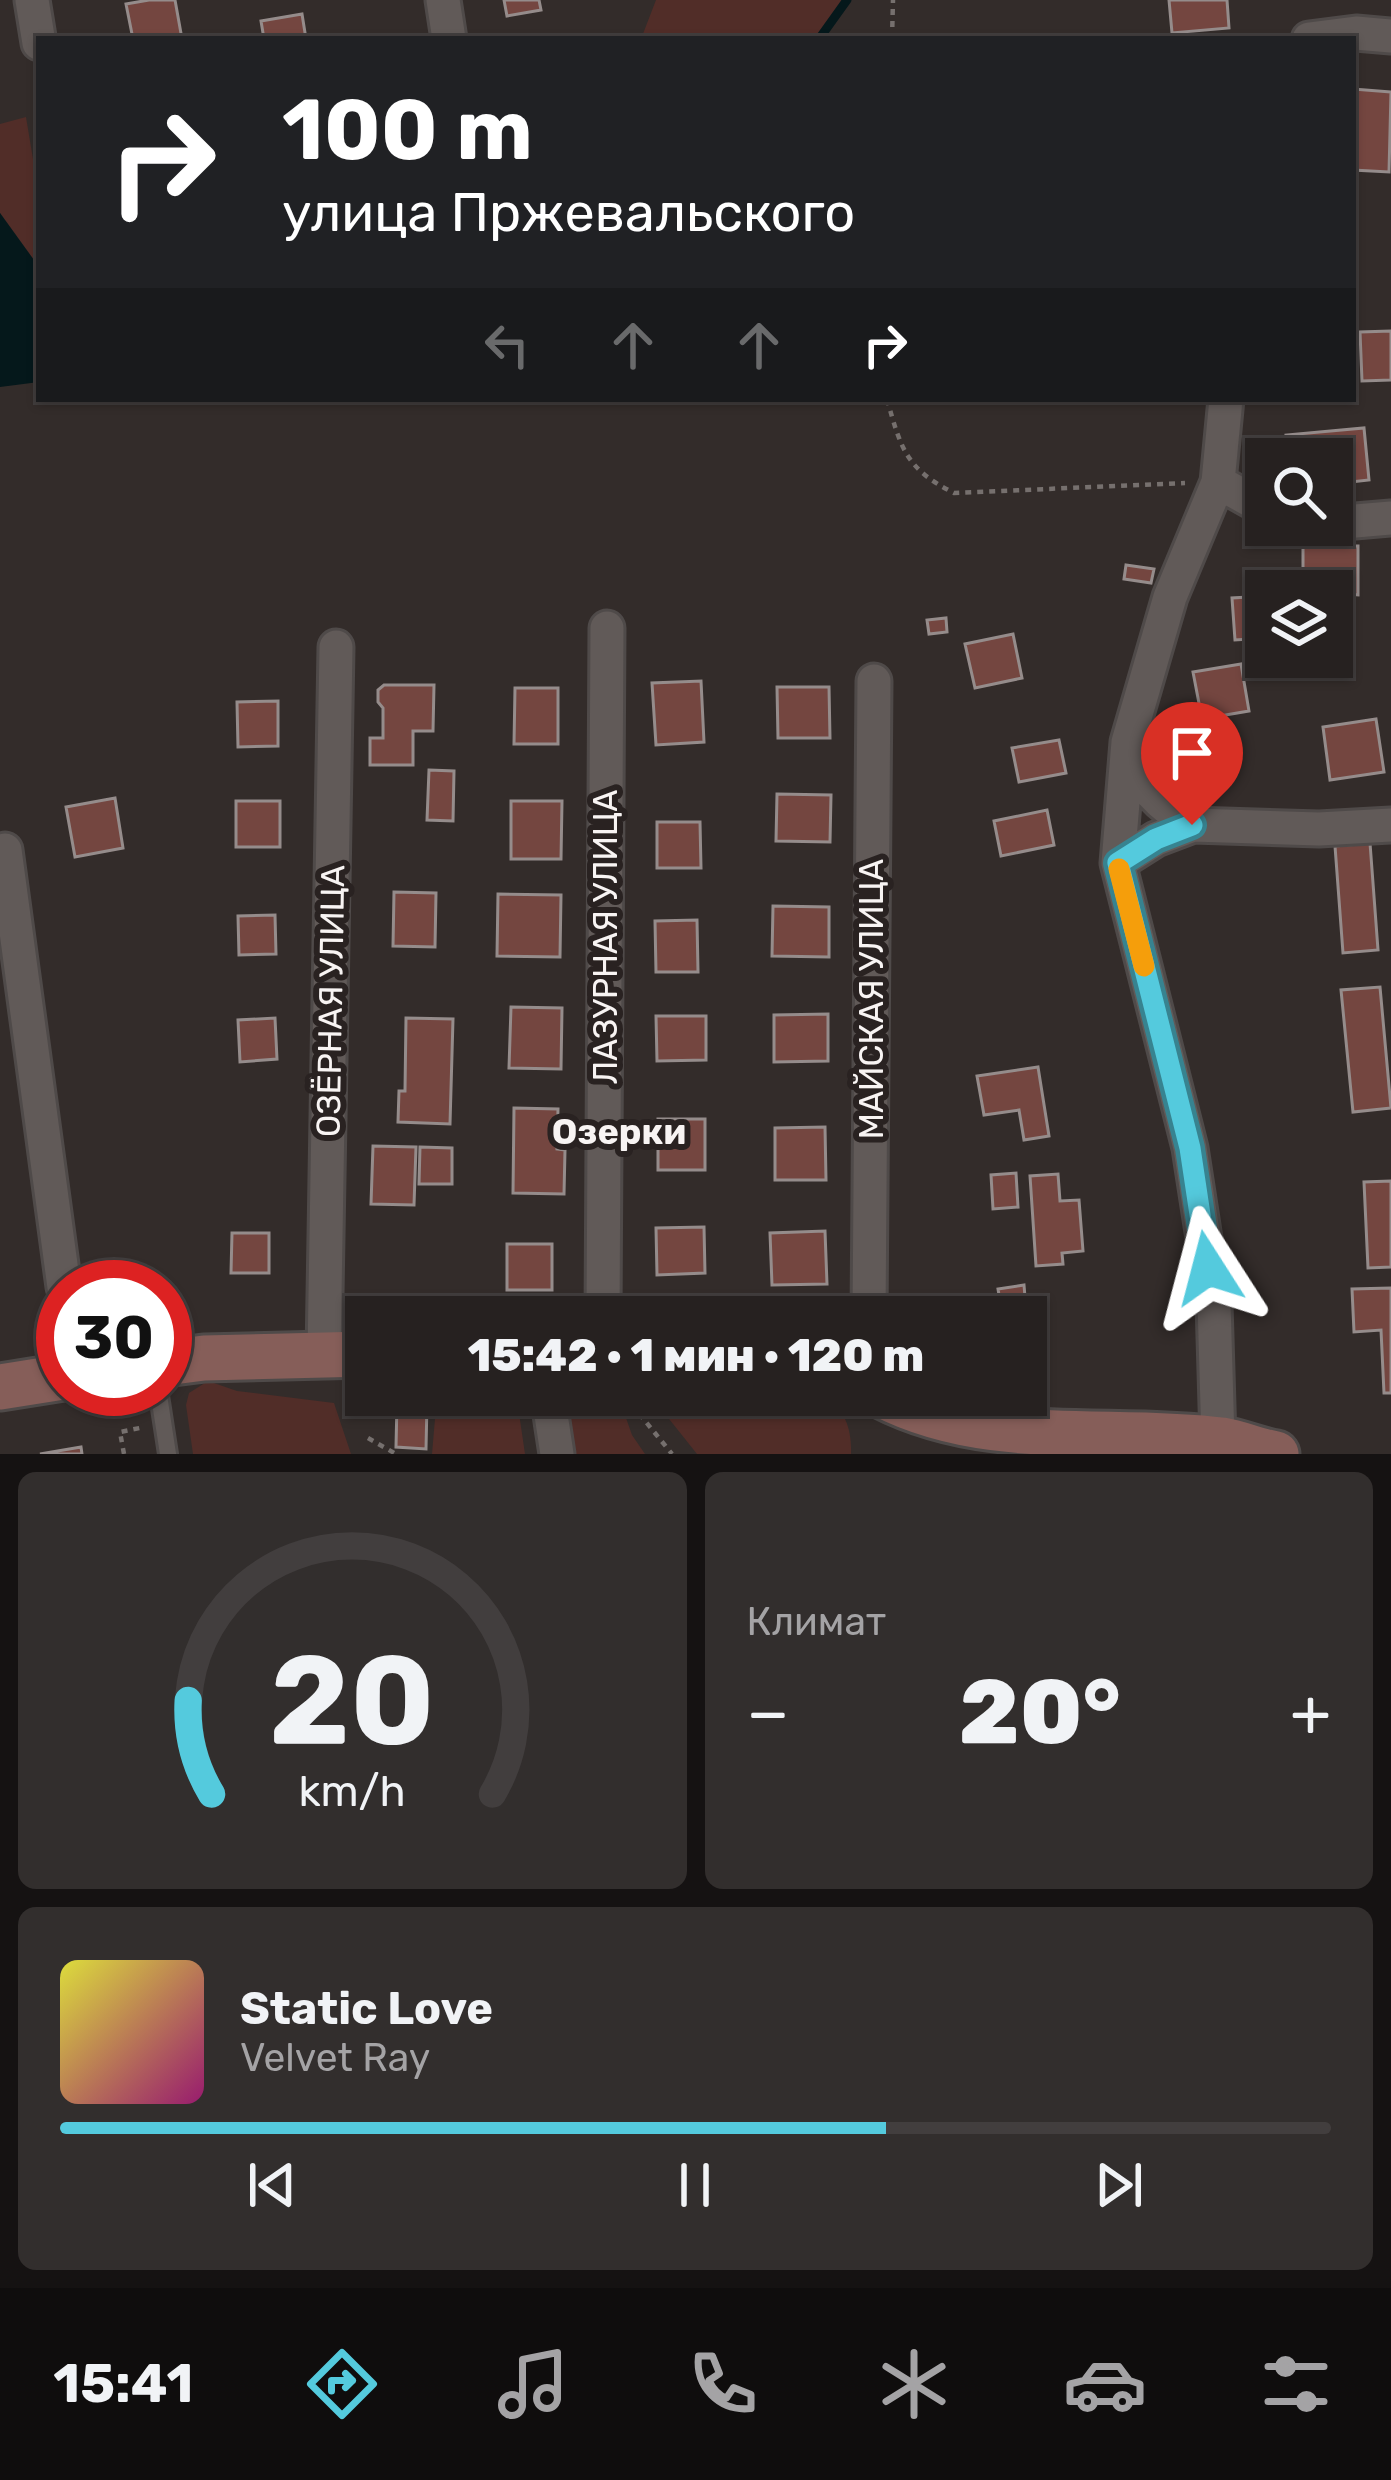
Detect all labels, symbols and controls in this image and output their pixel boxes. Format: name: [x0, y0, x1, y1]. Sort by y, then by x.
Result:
text: 100 m: [282, 80, 533, 180]
icon: right: [84, 84, 240, 240]
text: улица Пржевальского: [282, 181, 855, 245]
icon: left: [474, 312, 540, 378]
icon: ahead: [600, 312, 666, 378]
icon: ahead: [726, 312, 792, 378]
icon: right: [852, 312, 918, 378]
map controls: [1245, 438, 1353, 678]
button: search: [1245, 438, 1353, 546]
button: layers: [1245, 570, 1353, 678]
pin: [1141, 702, 1243, 825]
icon: arrive: [1159, 720, 1225, 786]
street label: ЛАЗУРНАЯ УЛИЦА: [586, 790, 625, 1084]
street label: МАЙСКАЯ УЛИЦА: [852, 859, 891, 1139]
street label: ОЗЁРНАЯ УЛИЦА: [309, 865, 352, 1137]
district label: Озерки: [552, 1110, 686, 1153]
position arrow: [1145, 1205, 1271, 1331]
speed limit sign: 30: [36, 1260, 192, 1416]
text: 15:42 · 1 мин · 120 m: [468, 1329, 924, 1382]
text: Климат: [747, 1599, 886, 1645]
text: 20: [269, 1626, 435, 1774]
text: 20°: [959, 1659, 1120, 1766]
text: −: [747, 1673, 789, 1752]
text: +: [1290, 1673, 1331, 1752]
text: km/h: [299, 1765, 406, 1816]
text: Static Love: [240, 1982, 493, 2035]
text: Velvet Ray: [240, 2035, 430, 2081]
icon: previous: [239, 2152, 305, 2218]
icon: pause: [662, 2152, 728, 2218]
icon: next: [1086, 2152, 1152, 2218]
icon: directions: [300, 2342, 384, 2426]
icon: music: [491, 2342, 575, 2426]
icon: phone: [681, 2342, 765, 2426]
icon: climate: [872, 2342, 956, 2426]
icon: car: [1063, 2342, 1147, 2426]
icon: filters: [1254, 2342, 1338, 2426]
text: 15:41: [53, 2352, 193, 2416]

